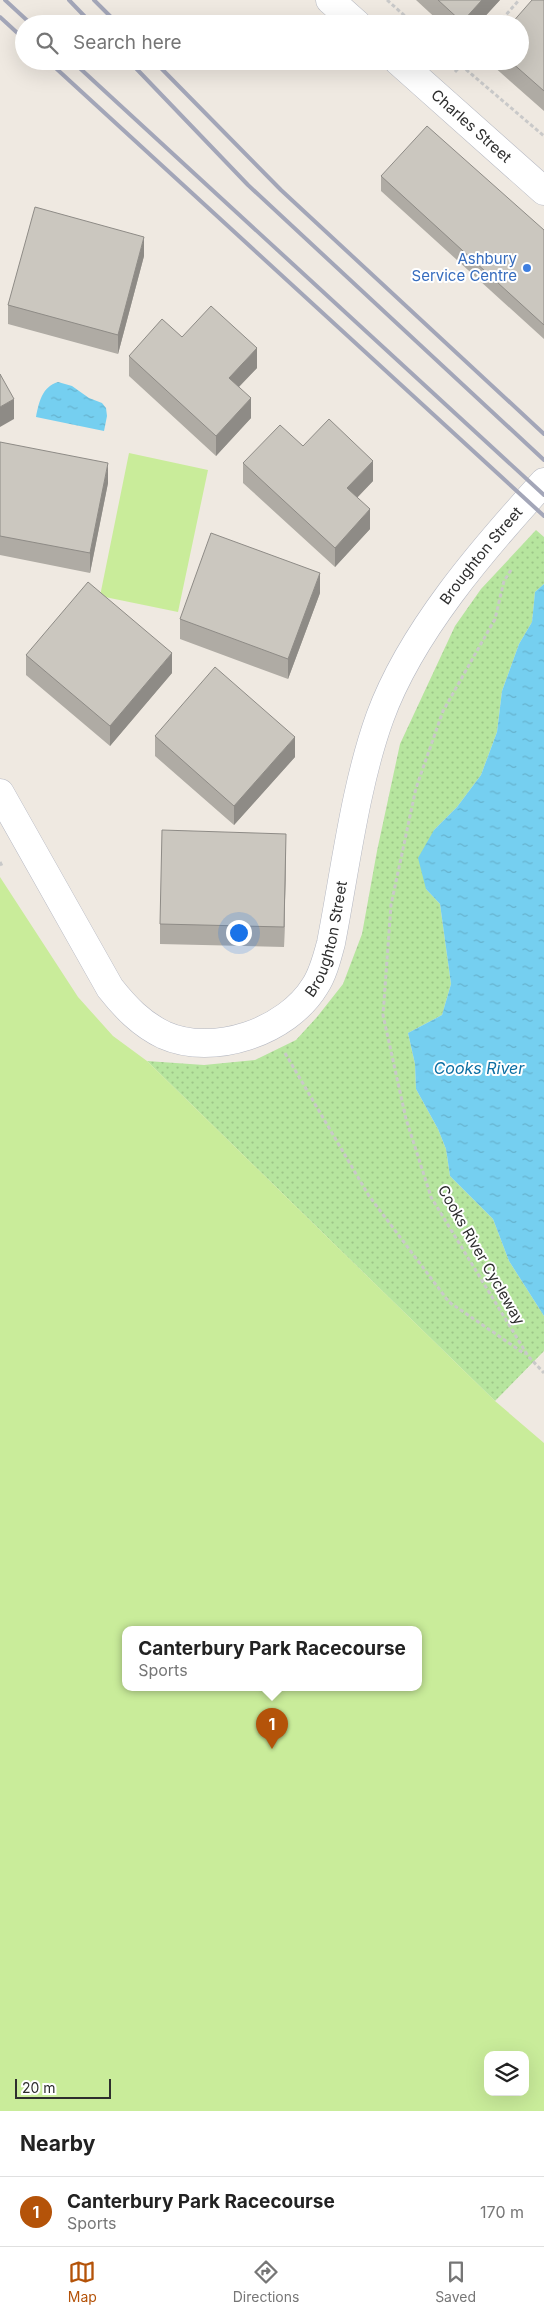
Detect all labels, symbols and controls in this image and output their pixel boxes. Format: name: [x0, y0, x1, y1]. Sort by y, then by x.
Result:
search box: [15, 15, 529, 70]
icon: search: [33, 29, 61, 57]
text: Search here: [73, 31, 182, 54]
street label: Charles Street: [427, 85, 516, 167]
place label: Ashbury Service Centre: [412, 249, 518, 285]
marker: Ashbury Service Centre: [521, 262, 533, 274]
street label: Broughton Street: [435, 503, 526, 608]
street label: Broughton Street: [301, 879, 351, 1001]
your location: [226, 920, 252, 946]
water label: Cooks River: [434, 1058, 525, 1078]
street label: Cooks River Cycleway: [434, 1182, 529, 1328]
popup: [122, 1626, 422, 1691]
text: Canterbury Park Racecourse: [138, 1637, 406, 1660]
text: Sports: [138, 1660, 188, 1680]
pin: 1: [256, 1708, 288, 1749]
map controls: [484, 2051, 529, 2096]
button: layers: [484, 2051, 529, 2096]
scale bar: [15, 2076, 111, 2099]
text: 20 m: [22, 2079, 56, 2096]
text: Nearby: [20, 2131, 95, 2156]
text: Canterbury Park Racecourse: [67, 2190, 335, 2213]
text: 1: [33, 2202, 39, 2222]
text: 170 m: [480, 2202, 524, 2222]
text: Sports: [67, 2213, 116, 2233]
tab: Map: [68, 2258, 97, 2305]
tab: Directions: [233, 2258, 299, 2305]
tab: Saved: [435, 2258, 476, 2305]

